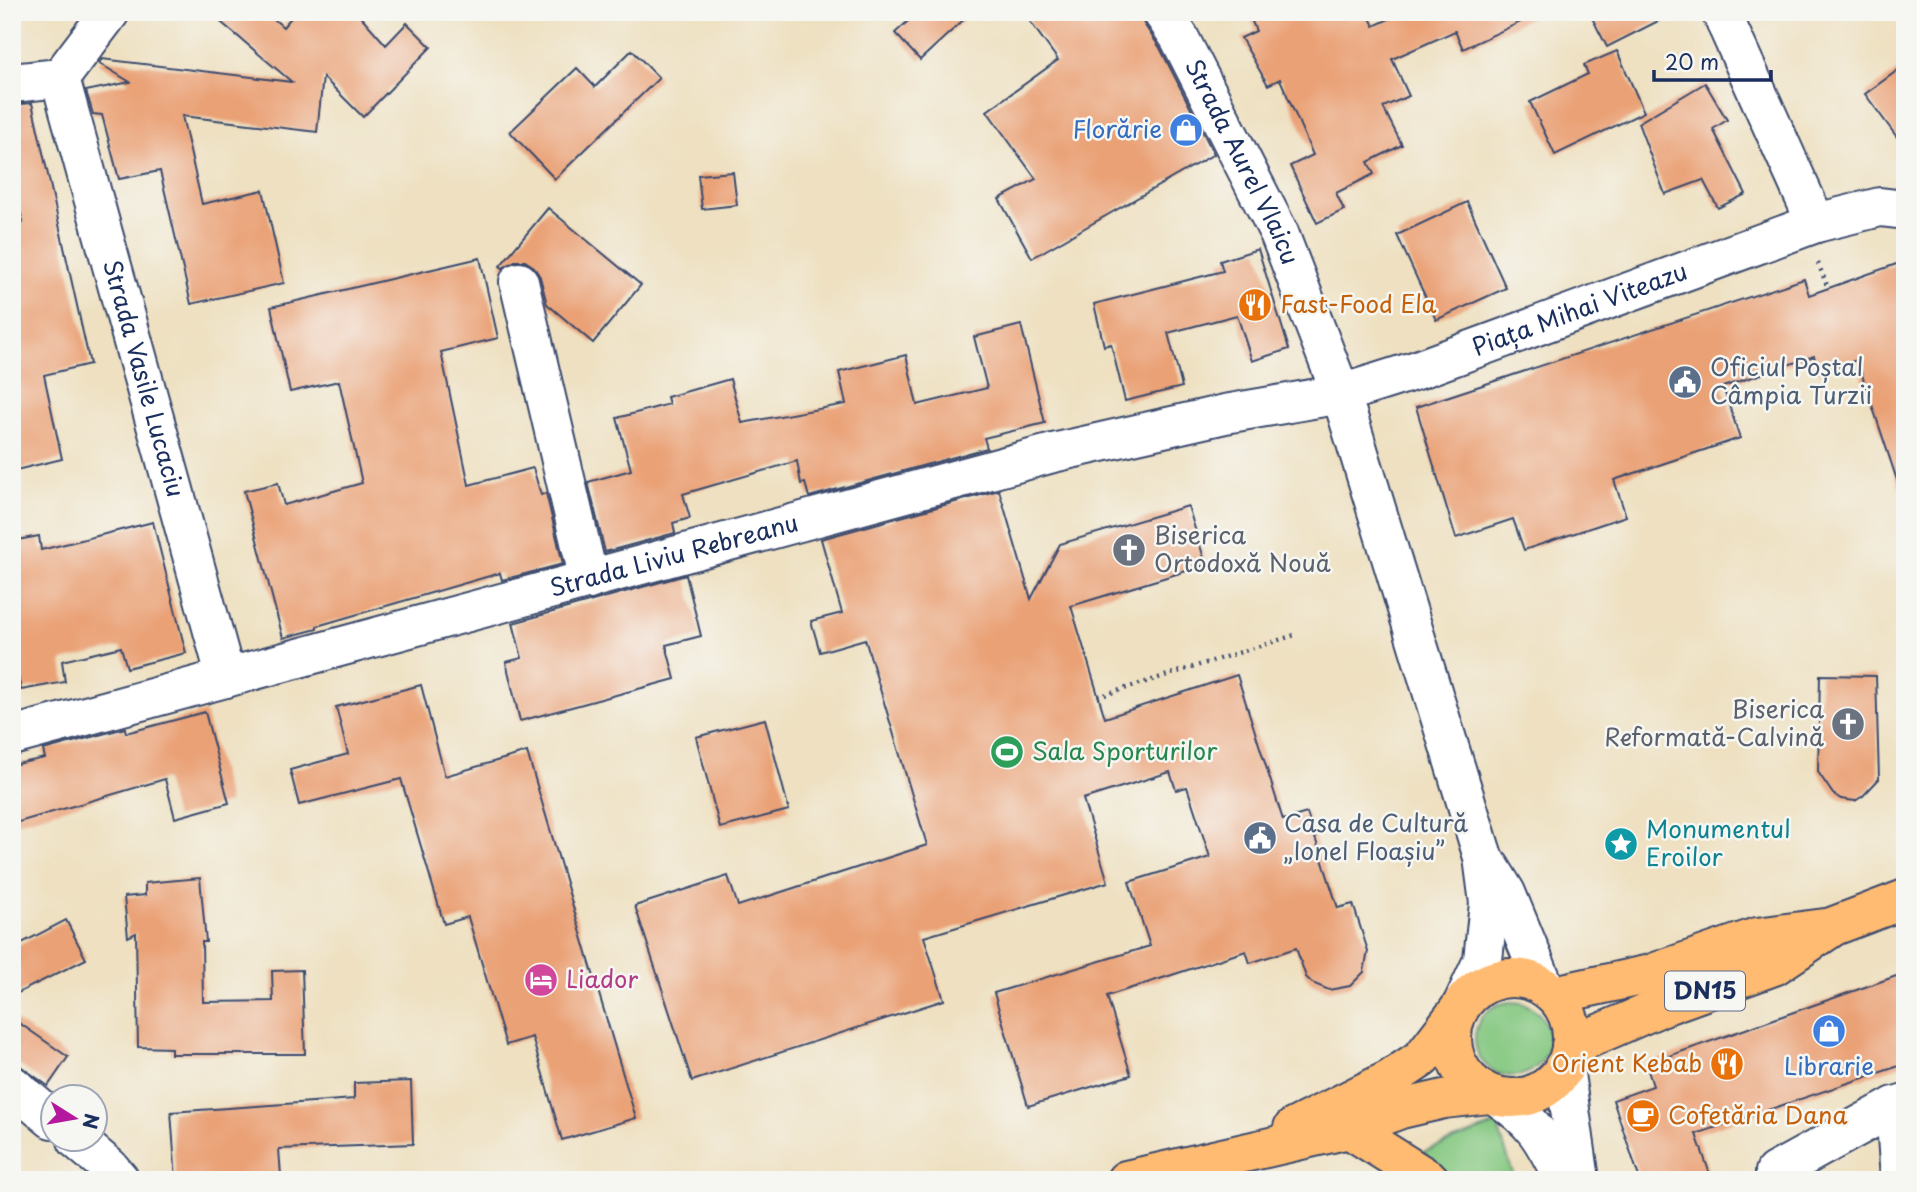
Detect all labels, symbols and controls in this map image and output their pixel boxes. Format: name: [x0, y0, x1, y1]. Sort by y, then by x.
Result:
scale bar: [1654, 38, 1772, 82]
text: 20 m: [1665, 45, 1719, 77]
street label: Strada Aurel Vlaicu: [1177, 52, 1309, 269]
place label: Florărie: [1072, 110, 1162, 146]
shop icon: Florărie: [1167, 111, 1205, 149]
street label: Piața Mihai Viteazu: [1466, 252, 1692, 364]
street label: Strada Vasile Lucaciu: [95, 255, 195, 501]
place label: Fast-Food Ela: [1280, 285, 1436, 321]
restaurant icon: Fast-Food Ela: [1236, 286, 1274, 324]
place label: Oficiul Poștal Câmpia Turzii: [1710, 348, 1872, 412]
public building icon: Oficiul Poștal Câmpia Turzii: [1666, 363, 1704, 401]
street label: Strada Liviu Rebreanu: [545, 503, 802, 605]
place label: Biserica Ortodoxă Nouă: [1154, 516, 1331, 580]
church icon: Biserica Ortodoxă Nouă: [1110, 531, 1148, 569]
place label: Biserica Reformată-Calvină: [1604, 690, 1824, 754]
church icon: Biserica Reformată-Calvină: [1829, 705, 1867, 743]
place label: Sala Sporturilor: [1032, 732, 1218, 768]
sports icon: Sala Sporturilor: [988, 733, 1026, 771]
place label: Casa de Cultură „Ionel Floașiu”: [1284, 804, 1468, 868]
place label: Monumentul Eroilor: [1646, 810, 1790, 874]
public building icon: Casa de Cultură „Ionel Floașiu”: [1241, 819, 1279, 857]
place icon: Monumentul Eroilor: [1602, 825, 1640, 863]
place label: Liador: [566, 960, 638, 996]
hotel icon: Liador: [522, 961, 560, 999]
road number: DN15: [1665, 972, 1745, 1010]
shop icon: Librarie: [1810, 1012, 1848, 1050]
place label: Orient Kebab: [1551, 1044, 1702, 1080]
restaurant icon: Orient Kebab: [1708, 1045, 1746, 1083]
place label: Librarie: [1784, 1047, 1874, 1083]
north arrow: [38, 1084, 108, 1154]
place label: Cofetăria Dana: [1668, 1096, 1847, 1132]
cafe icon: Cofetăria Dana: [1624, 1097, 1662, 1135]
text: N: [76, 1111, 107, 1131]

